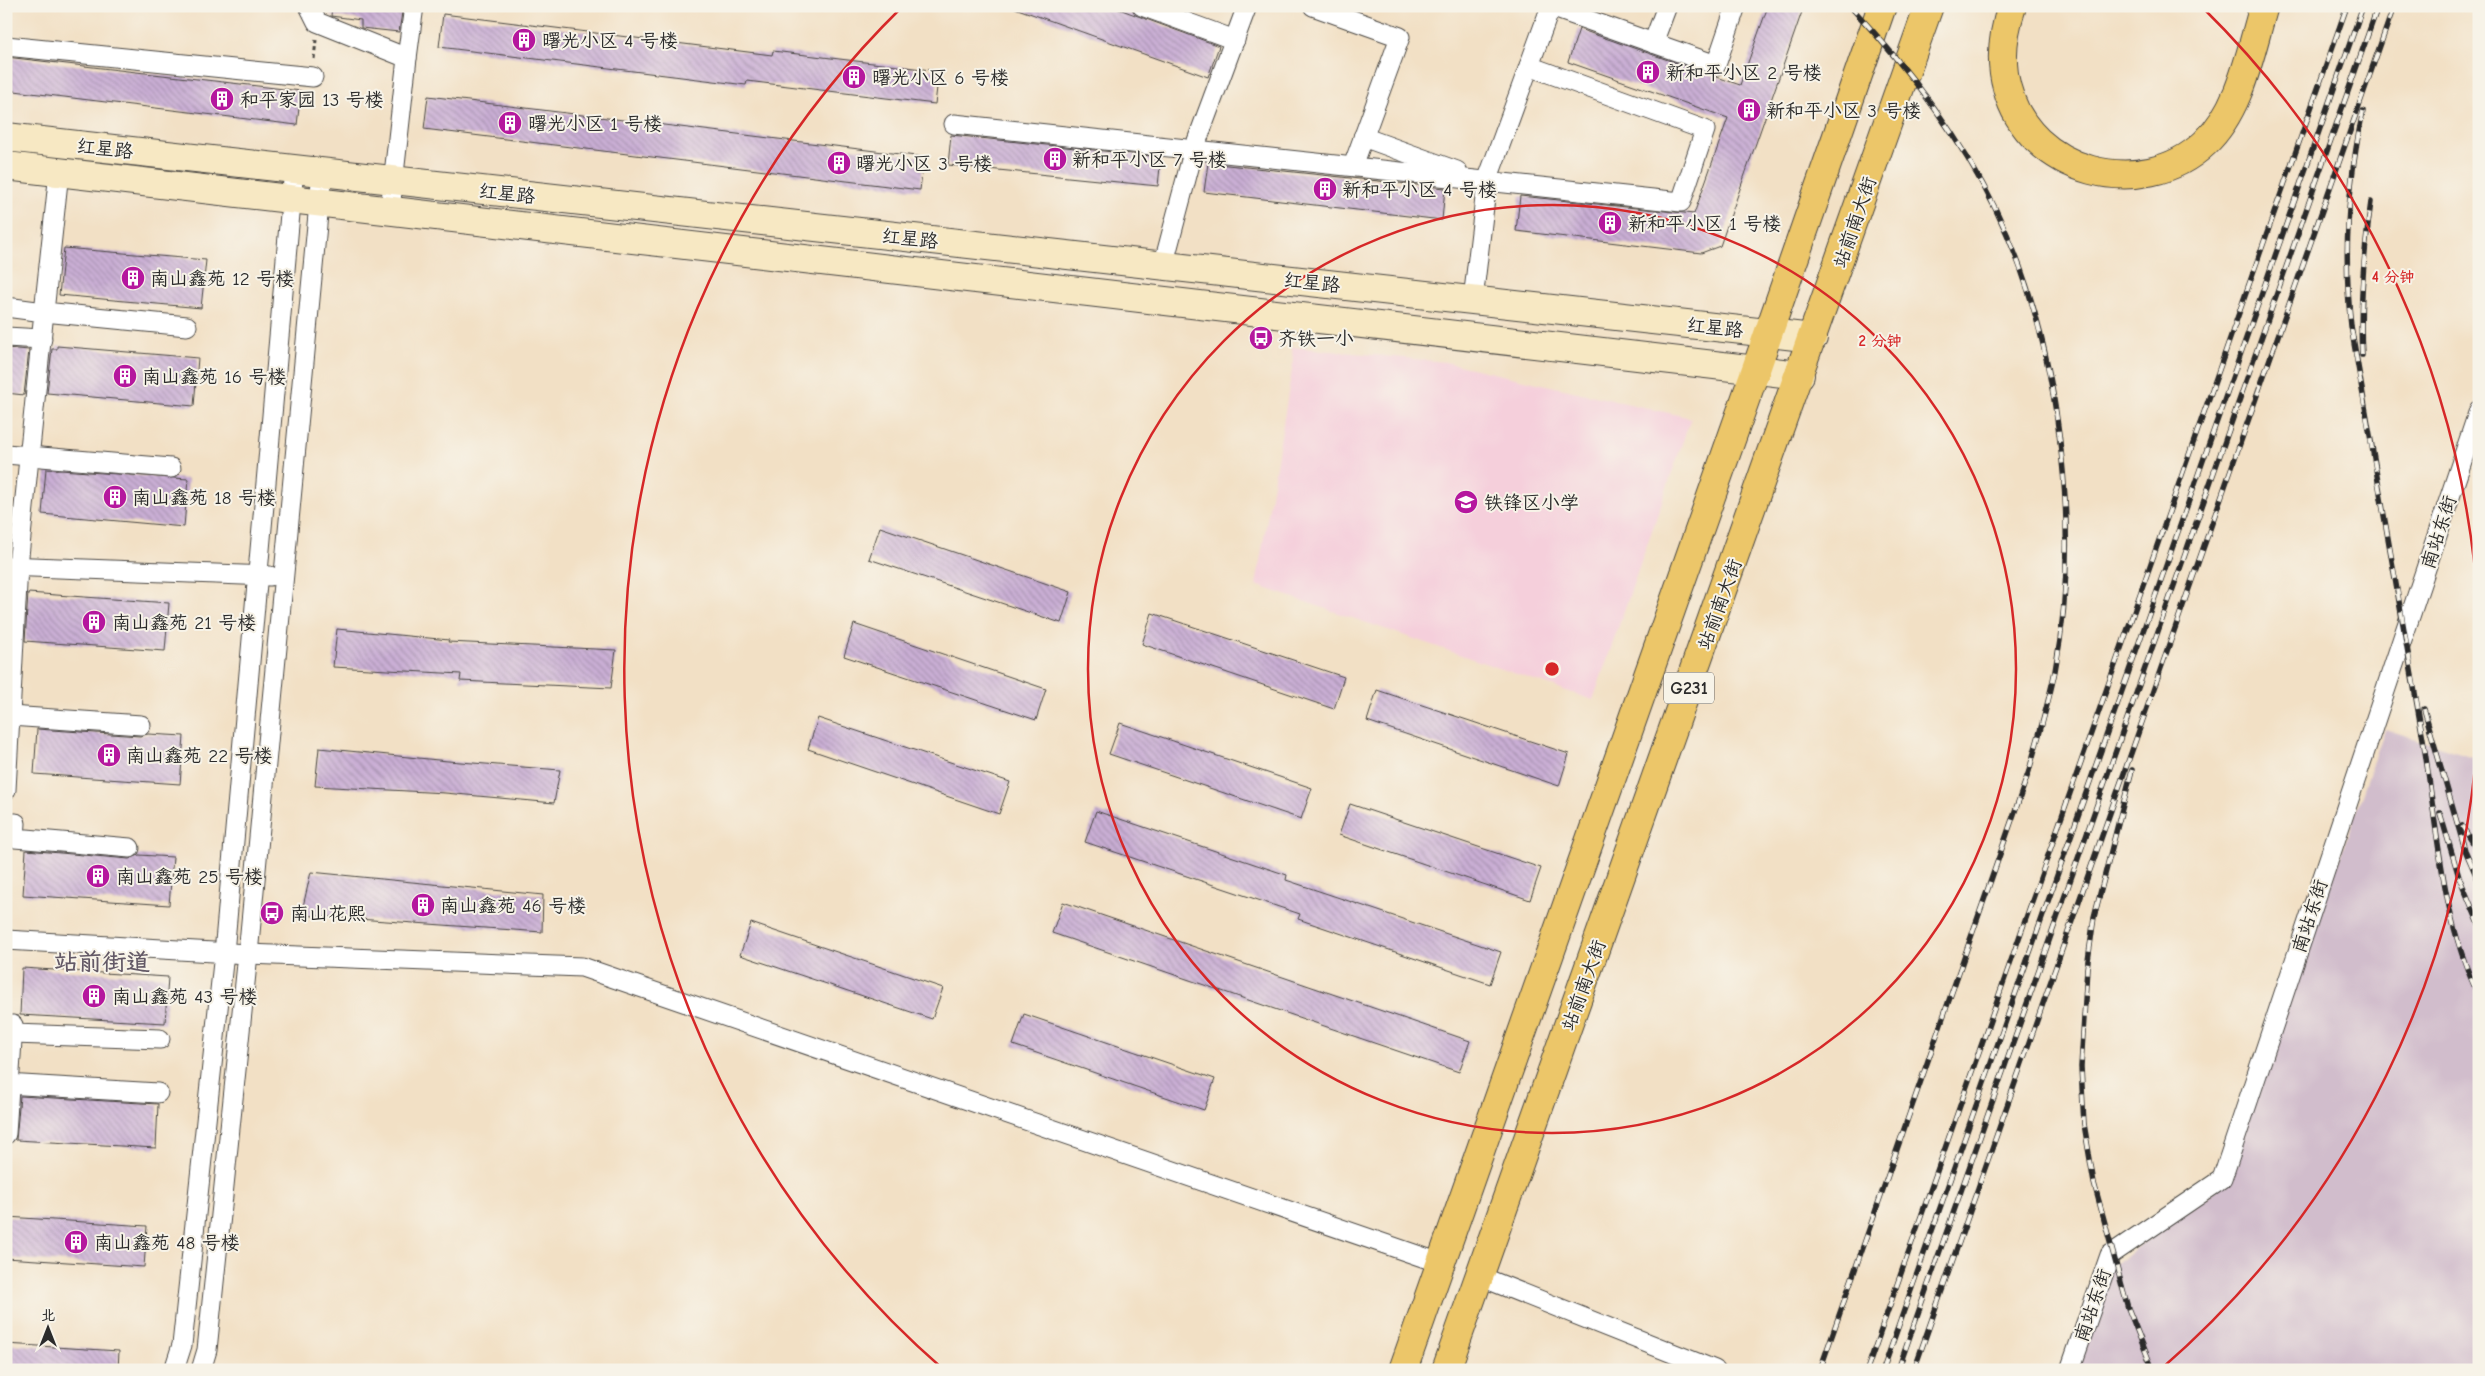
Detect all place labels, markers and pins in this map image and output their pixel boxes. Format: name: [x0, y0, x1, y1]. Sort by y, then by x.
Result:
building icon: 曙光小区 4 号楼: [511, 27, 537, 53]
place label: 曙光小区 4 号楼: [542, 30, 678, 52]
building icon: 新和平小区 2 号楼: [1635, 59, 1661, 85]
place label: 新和平小区 2 号楼: [1666, 62, 1822, 84]
building icon: 曙光小区 6 号楼: [841, 64, 867, 90]
place label: 曙光小区 6 号楼: [872, 67, 1009, 89]
building icon: 和平家园 13 号楼: [209, 86, 235, 112]
place label: 和平家园 13 号楼: [240, 89, 384, 111]
building icon: 新和平小区 3 号楼: [1736, 97, 1762, 123]
place label: 新和平小区 3 号楼: [1766, 100, 1921, 122]
building icon: 曙光小区 1 号楼: [497, 110, 523, 136]
place label: 曙光小区 1 号楼: [528, 113, 662, 135]
building icon: 新和平小区 7 号楼: [1042, 146, 1068, 172]
place label: 新和平小区 7 号楼: [1072, 149, 1227, 171]
building icon: 曙光小区 3 号楼: [826, 150, 852, 176]
place label: 曙光小区 3 号楼: [856, 153, 992, 175]
building icon: 新和平小区 4 号楼: [1312, 176, 1338, 202]
place label: 新和平小区 4 号楼: [1342, 179, 1497, 201]
building icon: 新和平小区 1 号楼: [1597, 210, 1623, 236]
place label: 新和平小区 1 号楼: [1628, 213, 1781, 235]
building icon: 南山鑫苑 12 号楼: [120, 265, 146, 291]
place label: 南山鑫苑 12 号楼: [150, 268, 294, 290]
bus stop icon: 齐铁一小: [1248, 325, 1274, 351]
place label: 齐铁一小: [1278, 328, 1354, 350]
building icon: 南山鑫苑 16 号楼: [112, 363, 138, 389]
place label: 南山鑫苑 16 号楼: [142, 366, 287, 388]
building icon: 南山鑫苑 18 号楼: [102, 484, 128, 510]
place label: 南山鑫苑 18 号楼: [132, 487, 276, 509]
school or university icon: 铁锋区小学: [1453, 489, 1479, 515]
place label: 铁锋区小学: [1484, 492, 1579, 514]
building icon: 南山鑫苑 21 号楼: [81, 609, 107, 635]
place label: 南山鑫苑 21 号楼: [112, 612, 256, 634]
centre of rings: [1543, 660, 1561, 678]
building icon: 南山鑫苑 22 号楼: [96, 742, 122, 768]
place label: 南山鑫苑 22 号楼: [126, 745, 273, 767]
building icon: 南山鑫苑 25 号楼: [85, 863, 111, 889]
place label: 南山鑫苑 25 号楼: [116, 866, 263, 888]
building icon: 南山鑫苑 46 号楼: [410, 892, 436, 918]
place label: 南山鑫苑 46 号楼: [440, 895, 586, 917]
bus stop icon: 南山花熙: [259, 900, 285, 926]
place label: 南山花熙: [290, 903, 366, 925]
building icon: 南山鑫苑 43 号楼: [81, 983, 107, 1009]
place label: 南山鑫苑 43 号楼: [112, 986, 258, 1008]
building icon: 南山鑫苑 48 号楼: [63, 1229, 89, 1255]
place label: 南山鑫苑 48 号楼: [94, 1232, 240, 1254]

